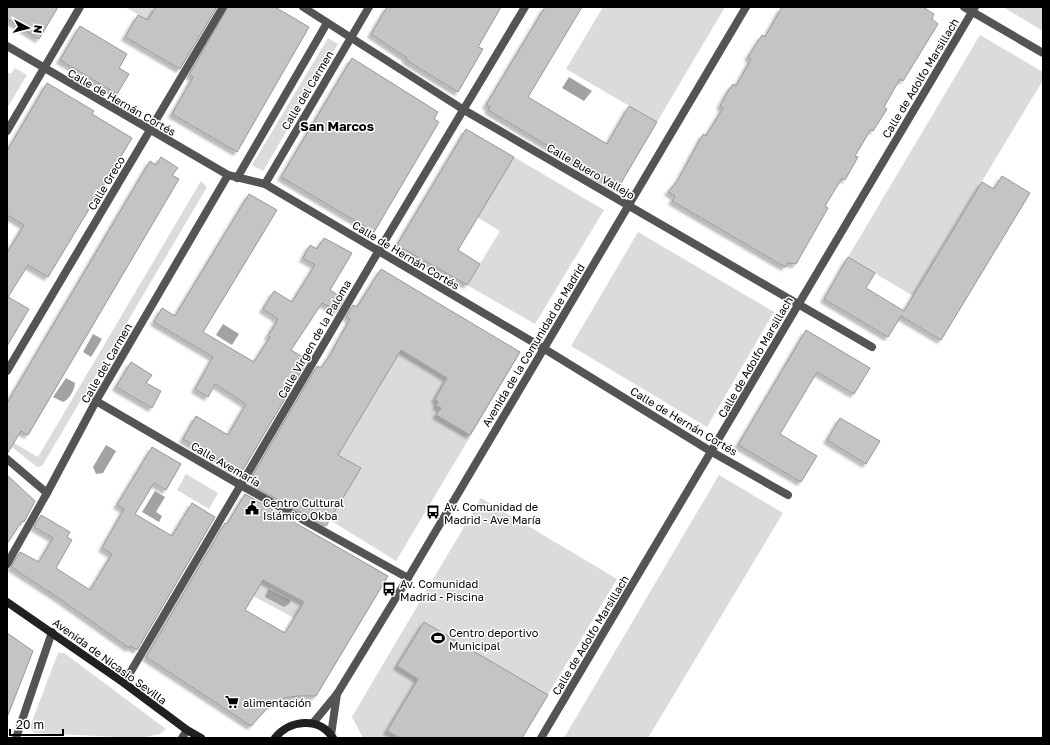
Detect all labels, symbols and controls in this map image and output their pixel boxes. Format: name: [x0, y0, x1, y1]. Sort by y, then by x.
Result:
north arrow: [8, 8, 48, 48]
street label: Calle de Adolfo Marsillach: [879, 16, 961, 140]
text: N: [31, 24, 45, 34]
street label: Calle del Carmen: [278, 48, 336, 132]
street label: Calle de Hernán Cortés: [66, 66, 178, 138]
district label: San Marcos: [300, 118, 374, 134]
street label: Calle Buero Vallejo: [545, 140, 638, 202]
street label: Calle Greco: [85, 153, 127, 212]
street label: Calle de Hernán Cortés: [350, 218, 462, 292]
street label: Avenida de la Comunidad de Madrid: [479, 261, 587, 429]
street label: Calle Virgen de la Paloma: [275, 277, 353, 401]
street label: Calle de Adolfo Marsillach: [715, 294, 795, 420]
street label: Calle del Carmen: [78, 321, 134, 405]
street label: Calle de Hernán Cortés: [628, 384, 740, 458]
street label: Calle Avemaría: [189, 439, 263, 489]
place label: Centro Cultural Islámico Okba: [263, 496, 344, 522]
public building icon: Centro Cultural Islámico Okba: [244, 500, 260, 516]
place label: Av. Comunidad de Madrid - Ave María: [444, 500, 541, 526]
bus stop icon: Av. Comunidad de Madrid - Ave María: [425, 504, 441, 520]
street label: Calle de Adolfo Marsillach: [549, 573, 631, 697]
place label: Av. Comunidad Madrid - Piscina: [400, 577, 484, 603]
bus stop icon: Av. Comunidad Madrid - Piscina: [381, 581, 397, 597]
street label: Avenida de Nicasio Sevilla: [51, 615, 169, 707]
place label: Centro deportivo Municipal: [449, 626, 539, 652]
sports icon: Centro deportivo Municipal: [430, 630, 446, 646]
supermarket icon: alimentación: [224, 694, 240, 710]
place label: alimentación: [243, 696, 311, 709]
scale bar: [10, 711, 63, 737]
text: 20 m: [16, 717, 44, 732]

